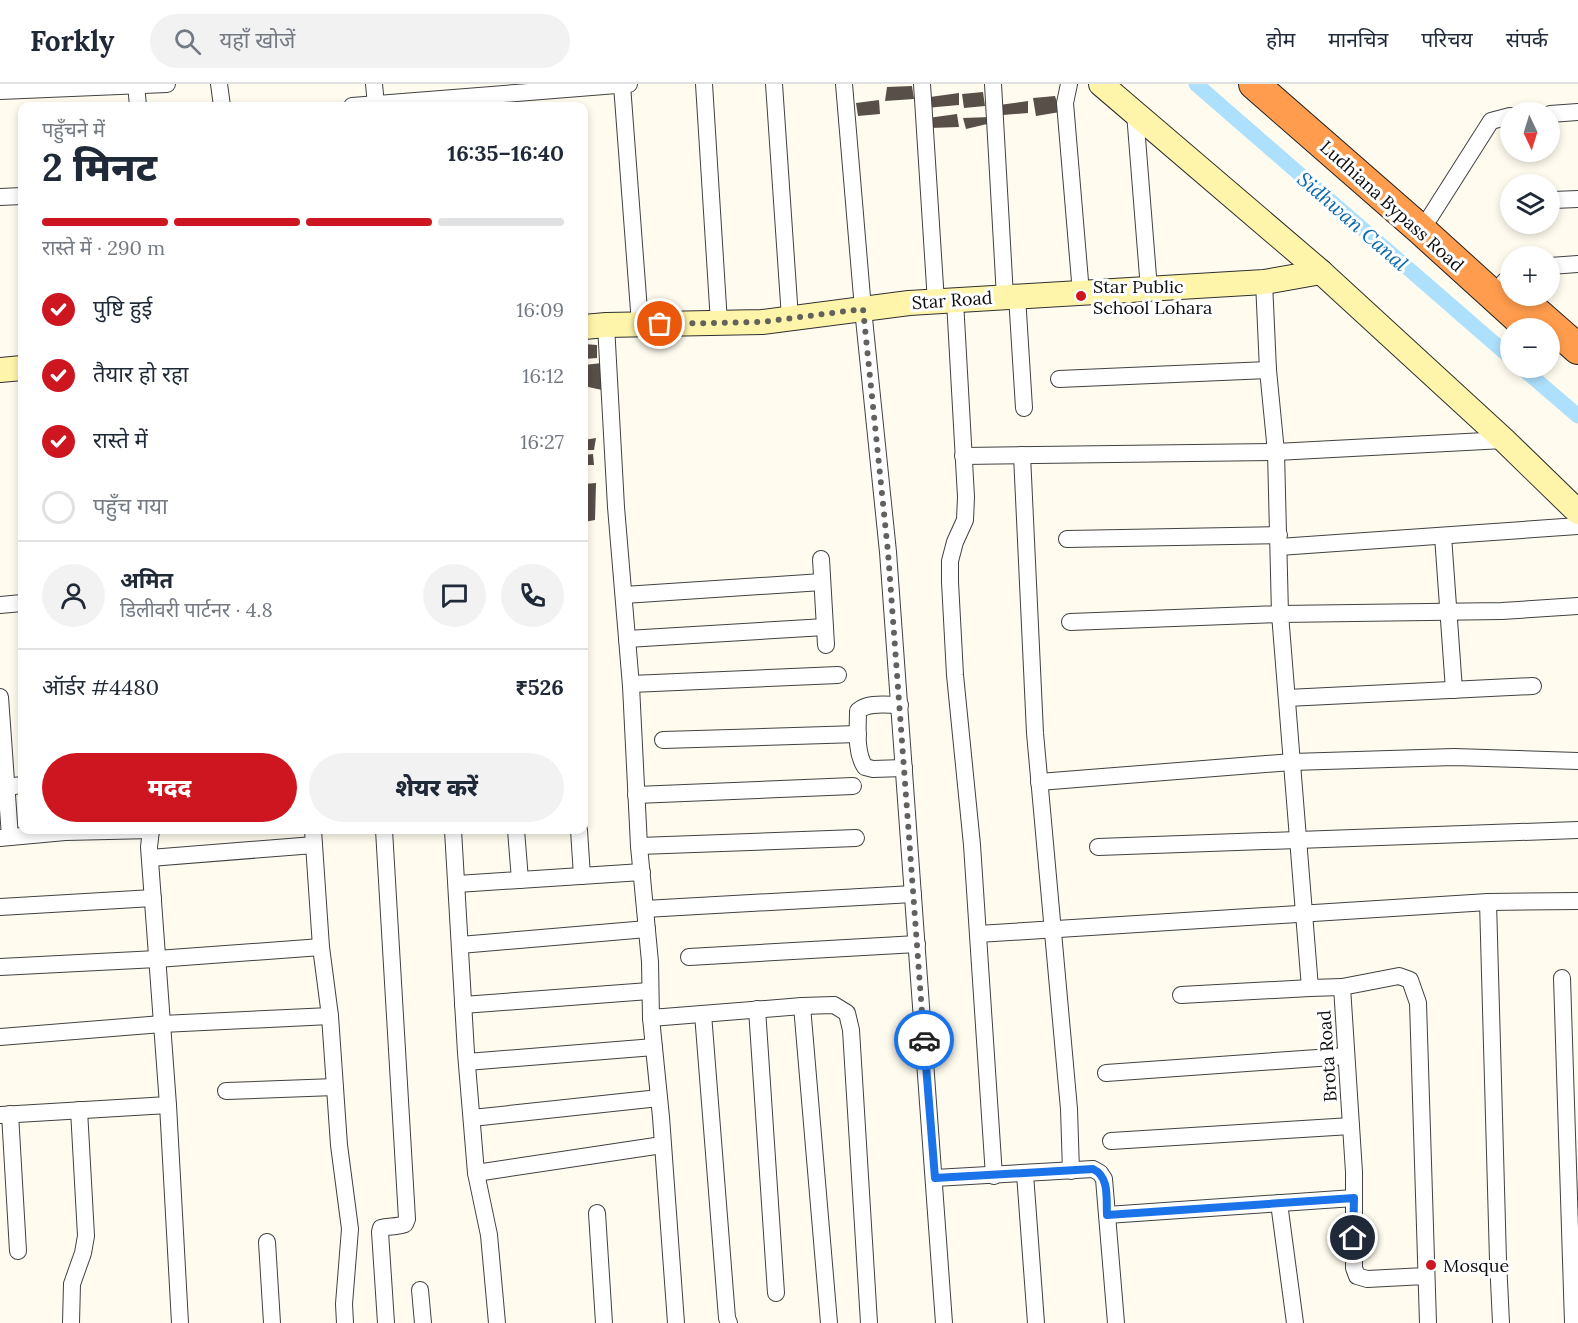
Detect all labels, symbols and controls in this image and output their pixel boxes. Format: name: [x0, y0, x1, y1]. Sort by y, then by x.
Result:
search box: [150, 14, 570, 68]
text: Forkly: [30, 23, 114, 59]
icon: search: [171, 25, 204, 58]
text: यहाँ खोजें: [219, 26, 295, 54]
text: होम: [1266, 26, 1295, 53]
text: मानचित्र: [1328, 26, 1388, 53]
text: परिचय: [1421, 26, 1473, 53]
text: संपर्क: [1506, 26, 1548, 53]
north arrow: [1500, 102, 1560, 162]
map controls: [1500, 102, 1560, 378]
text: पहुँचने में: [42, 117, 105, 142]
street label: Ludhiana Bypass Road: [1315, 135, 1469, 277]
text: 16:35–16:40: [447, 139, 564, 167]
text: 2 मिनट: [42, 142, 157, 192]
water label: Sidhwan Canal: [1293, 166, 1414, 276]
button: layers: [1500, 174, 1560, 234]
text: रास्ते में · 290 m: [42, 235, 165, 260]
button: +: [1500, 246, 1560, 306]
place label: Star Public School Lohara: [1093, 275, 1212, 319]
street label: Star Road: [911, 286, 993, 314]
marker: Star Public School Lohara: [1074, 289, 1088, 303]
icon: check: [42, 293, 75, 326]
text: पुष्टि हुई: [93, 294, 152, 322]
text: 16:09: [516, 297, 564, 322]
pin: [634, 298, 685, 349]
icon: bag: [643, 307, 676, 340]
button: −: [1500, 318, 1560, 378]
icon: check: [42, 359, 75, 392]
text: तैयार हो रहा: [93, 360, 188, 388]
text: 16:12: [522, 363, 564, 388]
icon: check: [42, 425, 75, 458]
text: रास्ते में: [93, 426, 148, 454]
text: 16:27: [520, 429, 564, 454]
text: पहुँच गया: [93, 492, 168, 520]
button: person: [42, 564, 105, 627]
button: chat: [423, 564, 486, 627]
button: phone: [501, 564, 564, 627]
text: अमित: [120, 566, 173, 594]
text: डिलीवरी पार्टनर · 4.8: [120, 597, 273, 622]
text: ऑर्डर #4480: [42, 673, 159, 701]
text: ₹526: [515, 673, 564, 701]
button: मदद: [42, 753, 297, 822]
button: शेयर करें: [309, 753, 564, 822]
street label: Brota Road: [1312, 1009, 1342, 1103]
courier: [894, 1010, 954, 1070]
icon: car: [908, 1024, 941, 1057]
pin: [1327, 1212, 1378, 1263]
icon: home: [1336, 1221, 1369, 1254]
place label: Mosque: [1443, 1254, 1509, 1277]
marker: Mosque: [1424, 1258, 1438, 1272]

